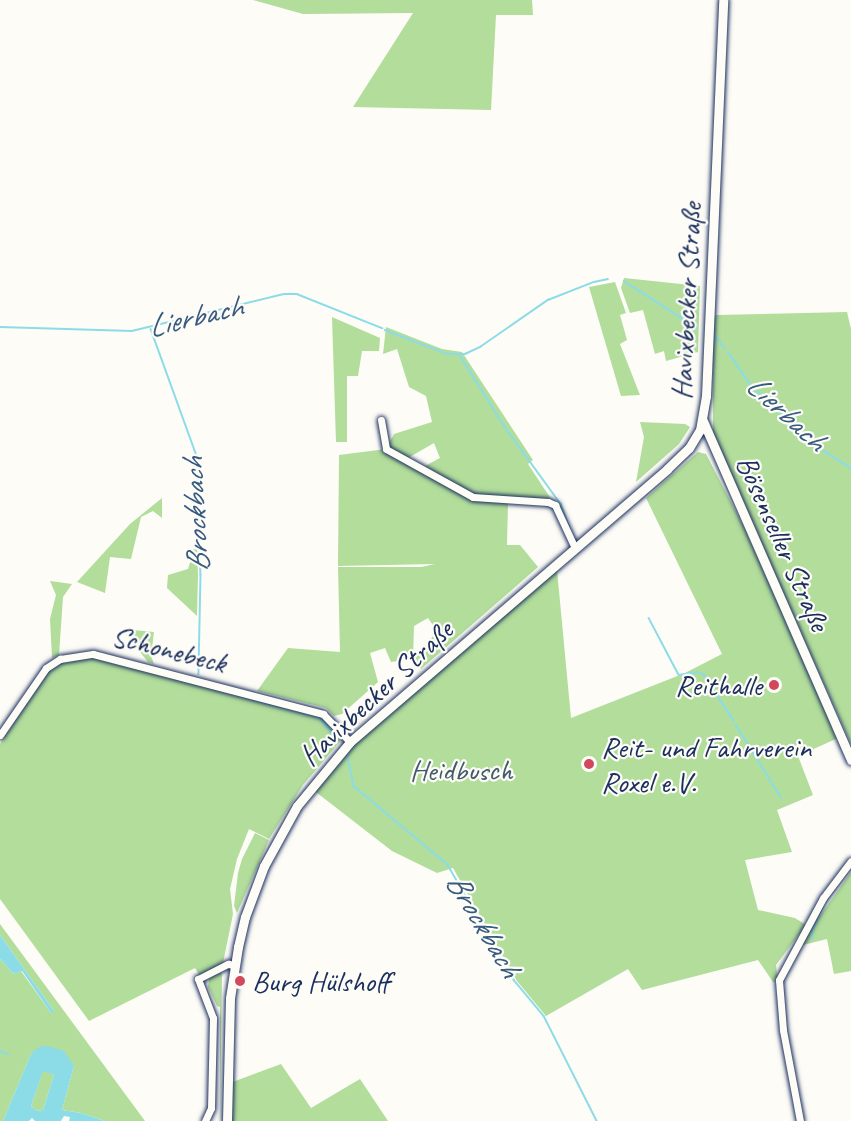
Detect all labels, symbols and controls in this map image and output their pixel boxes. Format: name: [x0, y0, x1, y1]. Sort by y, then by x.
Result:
street label: Havixbecker Straße: [663, 201, 709, 401]
water label: Lierbach: [144, 288, 246, 346]
water label: Lierbach: [738, 366, 834, 460]
street label: Bösenseller Straße: [728, 450, 838, 636]
water label: Brockbach: [174, 457, 218, 573]
street label: Havixbecker Straße: [291, 612, 461, 774]
street label: Schonebeck: [108, 617, 230, 681]
place label: Reithalle: [675, 667, 762, 703]
marker: Reithalle: [767, 678, 781, 692]
place label: Reit- und Fahrverein Roxel e.V.: [601, 729, 813, 800]
park label: Heidbusch: [410, 752, 512, 788]
marker: Reit- und Fahrverein Roxel e.V.: [582, 757, 596, 771]
water label: Brockbach: [437, 866, 529, 984]
place label: Burg Hülshoff: [252, 963, 390, 999]
marker: Burg Hülshoff: [233, 974, 247, 988]

